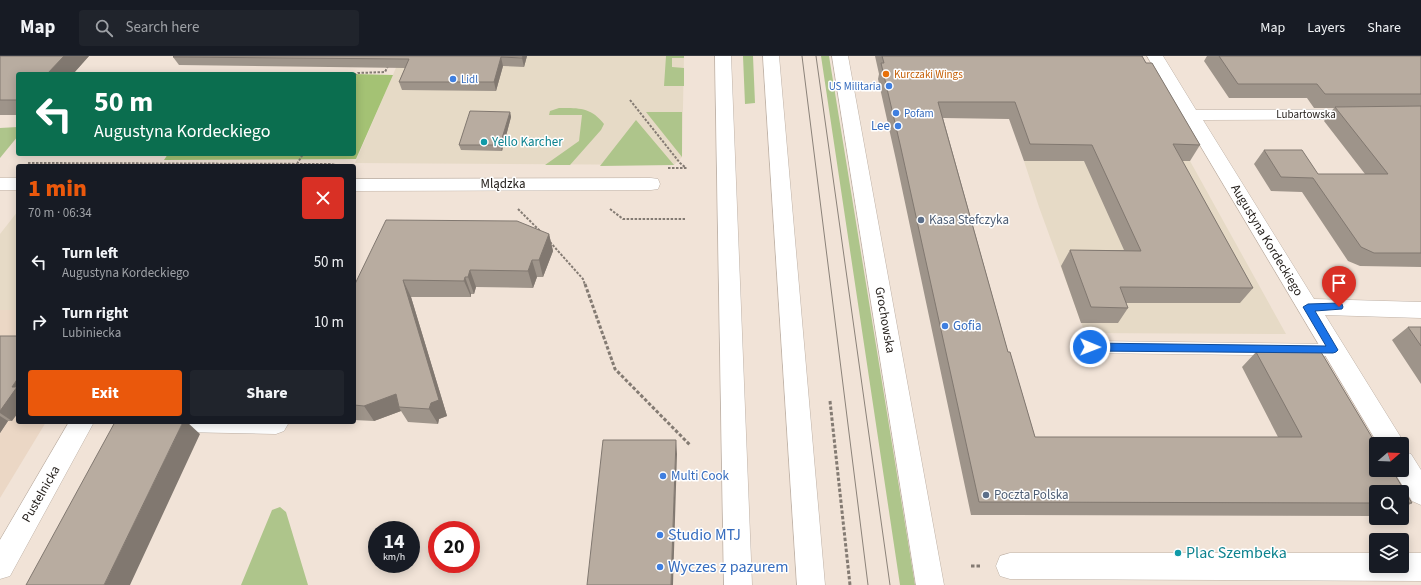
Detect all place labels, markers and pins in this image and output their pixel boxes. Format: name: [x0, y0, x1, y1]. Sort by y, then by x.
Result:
place label: Kurczaki Wings: [894, 67, 963, 82]
marker: Kurczaki Wings: [881, 69, 891, 79]
place label: Lidl: [461, 72, 478, 87]
marker: Lidl: [448, 74, 458, 84]
place label: US Militaria: [829, 79, 881, 94]
marker: US Militaria: [884, 81, 894, 91]
place label: Pofam: [904, 106, 934, 121]
marker: Pofam: [891, 108, 901, 118]
place label: Lee: [871, 117, 890, 135]
marker: Lee: [893, 121, 903, 131]
place label: Yello Karcher: [491, 133, 563, 151]
marker: Yello Karcher: [479, 137, 489, 147]
place label: Kasa Stefczyka: [929, 211, 1009, 229]
marker: Kasa Stefczyka: [916, 215, 926, 225]
pin: [1322, 266, 1356, 307]
place label: Gofia: [953, 317, 982, 335]
marker: Gofia: [940, 321, 950, 331]
place label: Multi Cook: [671, 467, 730, 485]
marker: Multi Cook: [658, 471, 668, 481]
place label: Poczta Polska: [994, 486, 1069, 504]
marker: Poczta Polska: [981, 490, 991, 500]
place label: Studio MTJ: [668, 524, 741, 546]
marker: Studio MTJ: [655, 530, 665, 540]
place label: Plac Szembeka: [1186, 542, 1287, 564]
marker: Plac Szembeka: [1173, 548, 1183, 558]
place label: Wyczes z pazurem: [668, 556, 788, 578]
marker: Wyczes z pazurem: [655, 562, 665, 572]

